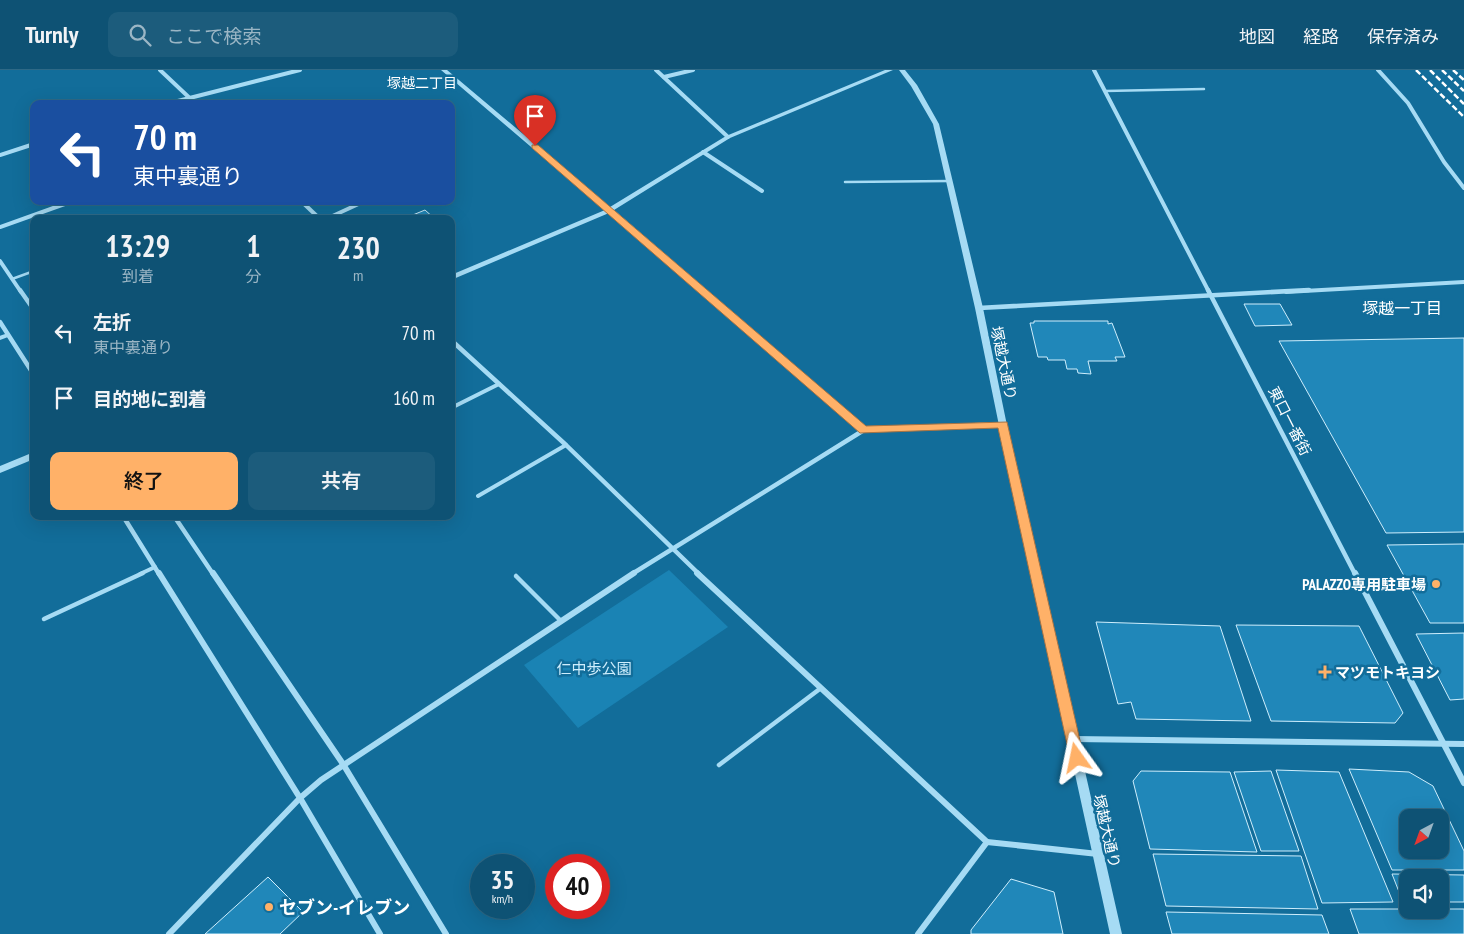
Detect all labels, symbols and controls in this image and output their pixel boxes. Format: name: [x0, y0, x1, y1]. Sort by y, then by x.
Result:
search box: [108, 12, 458, 57]
text: Turnly: [25, 19, 78, 50]
icon: search: [126, 21, 154, 49]
text: ここで検索: [166, 24, 261, 48]
text: 地図: [1239, 25, 1275, 48]
text: 経路: [1303, 25, 1339, 48]
text: 保存済み: [1367, 25, 1439, 48]
district label: 塚越二丁目: [387, 74, 457, 92]
pin: [514, 95, 556, 146]
icon: arrive: [521, 102, 549, 130]
text: 70 m: [133, 114, 197, 160]
icon: left: [50, 120, 115, 185]
text: 東中裏通り: [133, 162, 243, 190]
text: 13:29: [105, 226, 170, 265]
text: 1: [246, 226, 261, 265]
text: 230: [337, 228, 380, 267]
text: m: [353, 265, 363, 285]
text: 到着: [122, 266, 154, 286]
text: 分: [245, 266, 261, 286]
district label: 塚越一丁目: [1362, 298, 1442, 318]
text: 左折: [93, 310, 131, 334]
icon: left: [50, 319, 78, 347]
text: 70 m: [402, 321, 435, 345]
street label: 塚越大通り: [987, 324, 1021, 402]
text: 東中裏通り: [93, 337, 173, 357]
street label: 東口一番街: [1265, 383, 1315, 459]
icon: arrive: [50, 384, 78, 412]
text: 160 m: [393, 386, 435, 410]
text: 目的地に到着: [93, 387, 207, 411]
button: 終了: [50, 452, 238, 510]
button: 共有: [248, 452, 435, 510]
place label: PALAZZO専用駐車場: [1302, 575, 1426, 594]
marker: PALAZZO専用駐車場: [1430, 578, 1442, 590]
park label: 仁中歩公園: [556, 659, 632, 678]
place label: マツモトキヨシ: [1335, 663, 1440, 682]
marker: マツモトキヨシ: [1319, 666, 1331, 678]
position arrow: [1050, 731, 1102, 783]
street label: 塚越大通り: [1089, 792, 1125, 870]
north arrow: [1399, 809, 1449, 859]
map controls: [1399, 809, 1449, 919]
speed limit sign: 40: [545, 854, 610, 919]
text: 35: [491, 864, 514, 896]
button: sound: [1399, 869, 1449, 919]
text: km/h: [492, 891, 513, 906]
place label: セブン-イレブン: [279, 896, 410, 919]
marker: セブン-イレブン: [263, 901, 275, 913]

